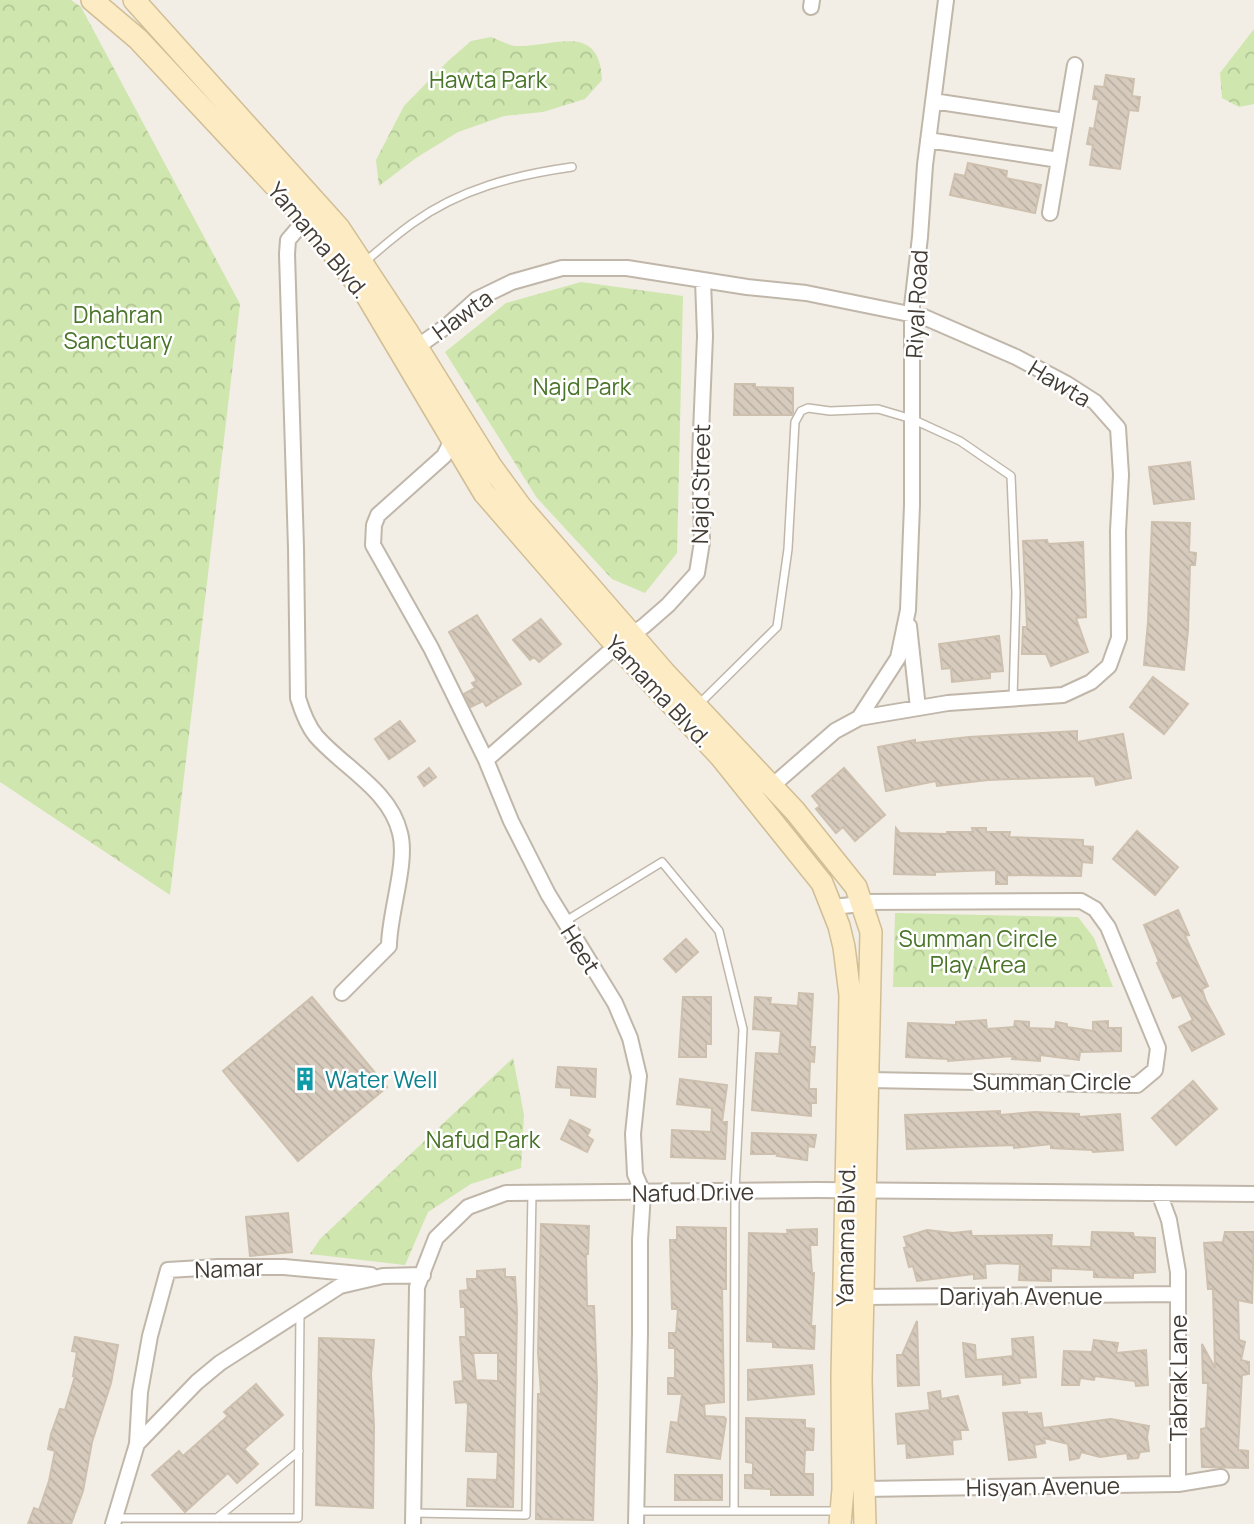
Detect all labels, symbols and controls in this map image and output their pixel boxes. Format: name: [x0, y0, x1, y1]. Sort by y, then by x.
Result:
park label: Hawta Park: [429, 63, 548, 95]
street label: Yamama Blvd.: [261, 175, 377, 305]
street label: Riyal Road: [897, 249, 935, 359]
street label: Hawta: [425, 281, 499, 347]
park label: Dhahran Sanctuary: [63, 298, 173, 356]
street label: Hawta: [1023, 352, 1097, 414]
park label: Najd Park: [533, 370, 632, 402]
street label: Najd Street: [683, 424, 717, 544]
street label: Yamama Blvd.: [599, 628, 719, 754]
street label: Heet: [554, 919, 608, 979]
park label: Summan Circle Play Area: [899, 922, 1057, 980]
place label: Water Well: [325, 1063, 438, 1095]
building icon: Water Well: [291, 1065, 319, 1093]
street label: Summan Circle: [973, 1065, 1131, 1097]
park label: Nafud Park: [426, 1123, 541, 1155]
street label: Yamama Blvd.: [828, 1163, 862, 1307]
street label: Nafud Drive: [632, 1175, 754, 1209]
street label: Namar: [194, 1251, 264, 1285]
street label: Dariyah Avenue: [939, 1280, 1103, 1312]
street label: Tabrak Lane: [1162, 1315, 1194, 1441]
street label: Hisyan Avenue: [966, 1469, 1120, 1503]

